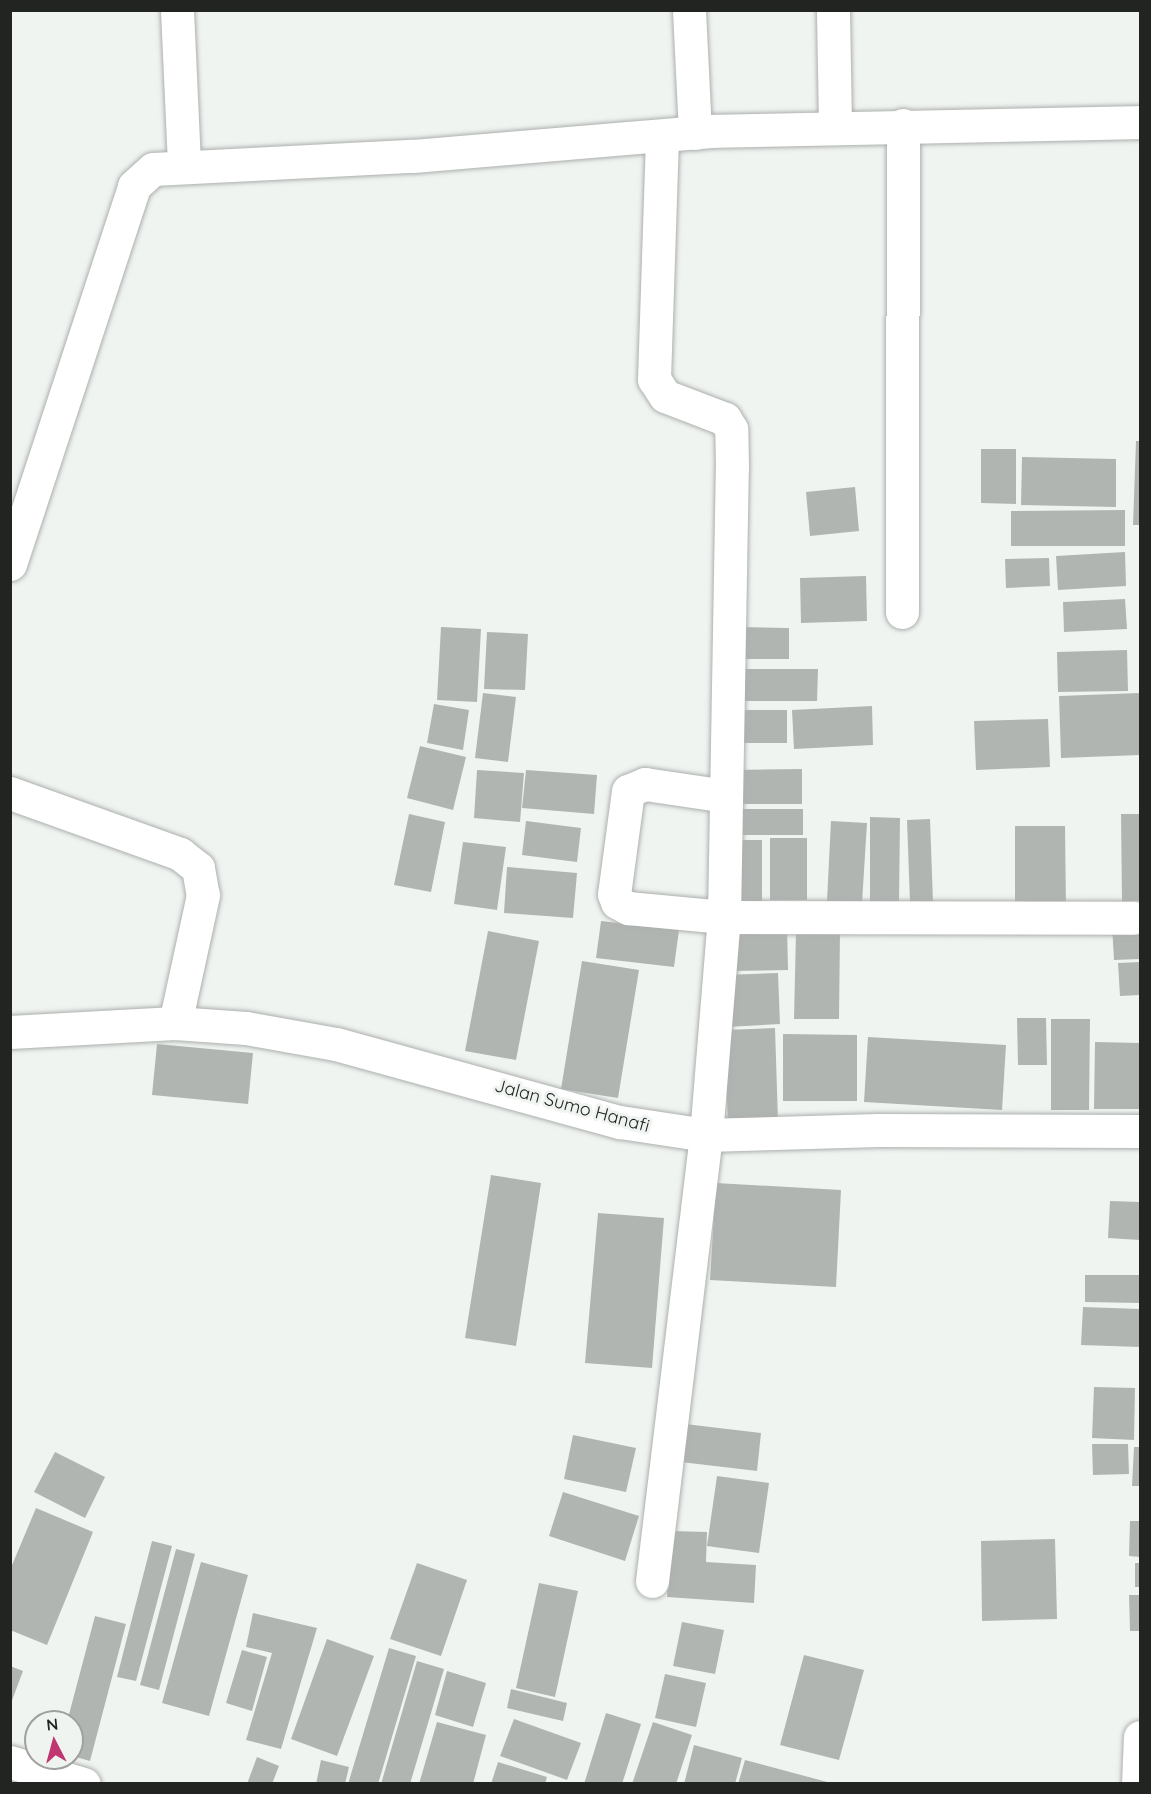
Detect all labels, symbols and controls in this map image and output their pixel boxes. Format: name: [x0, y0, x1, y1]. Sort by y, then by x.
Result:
street label: Jalan Sumo Hanafi: [492, 1075, 652, 1137]
north arrow: [24, 1710, 84, 1770]
text: N: [45, 1714, 59, 1735]

